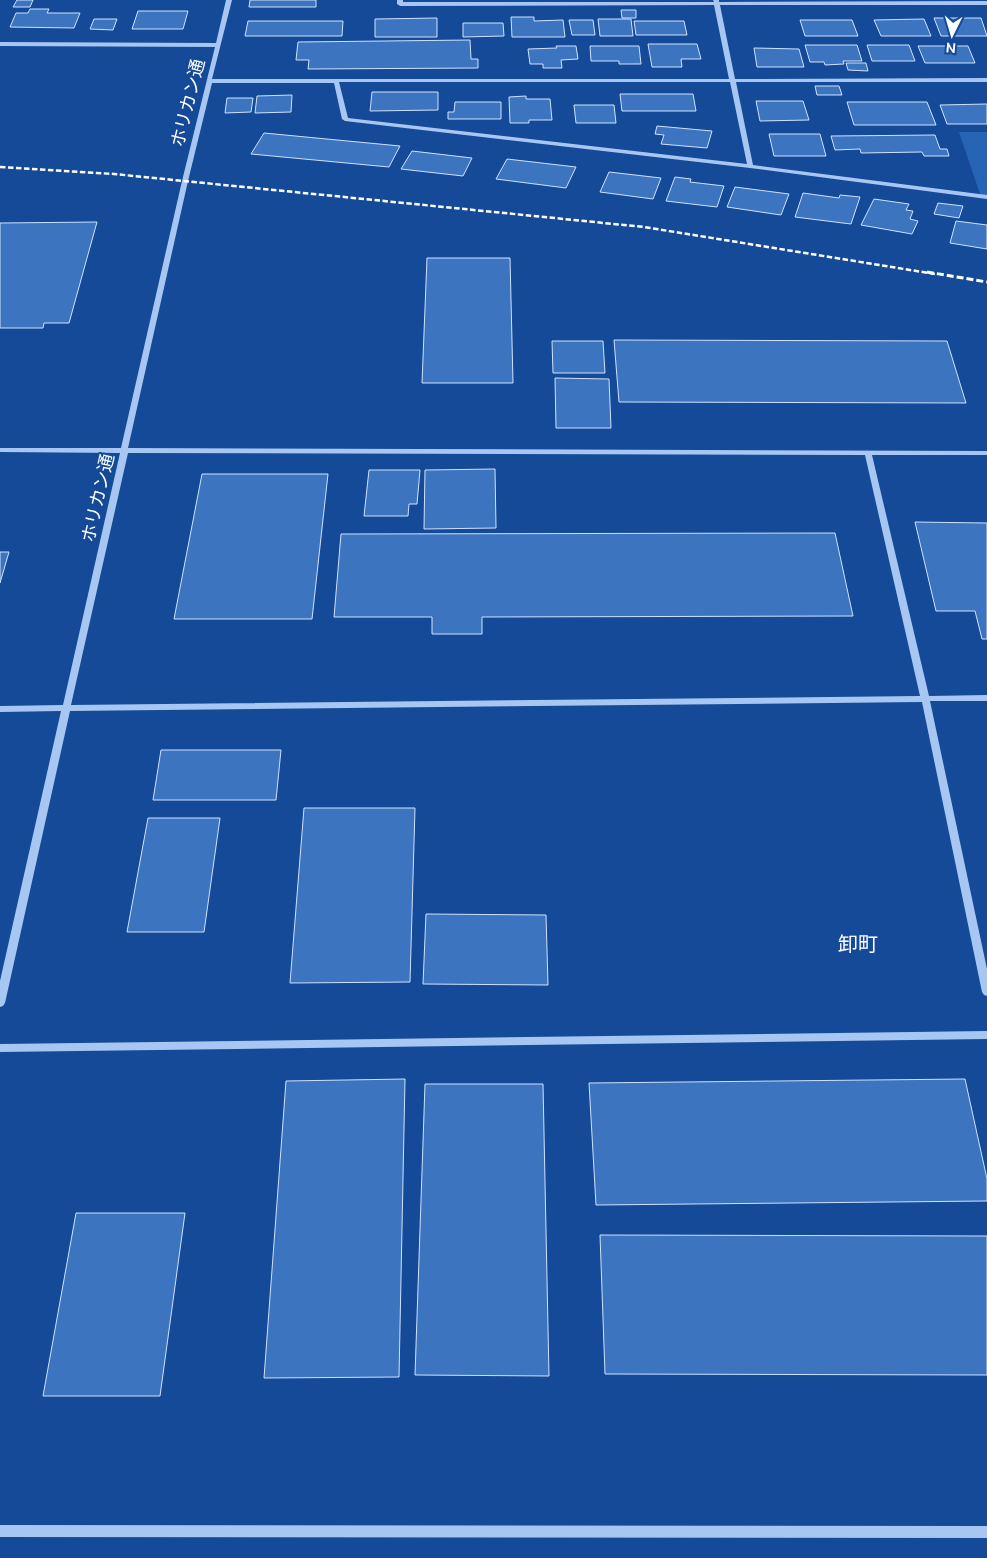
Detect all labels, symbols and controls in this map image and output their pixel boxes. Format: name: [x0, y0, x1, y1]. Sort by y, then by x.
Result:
north arrow: [927, 10, 977, 60]
text: N: [945, 40, 957, 56]
street label: ホリカン通: [166, 57, 208, 149]
street label: ホリカン通: [77, 452, 117, 544]
district label: 卸町: [838, 932, 878, 955]

